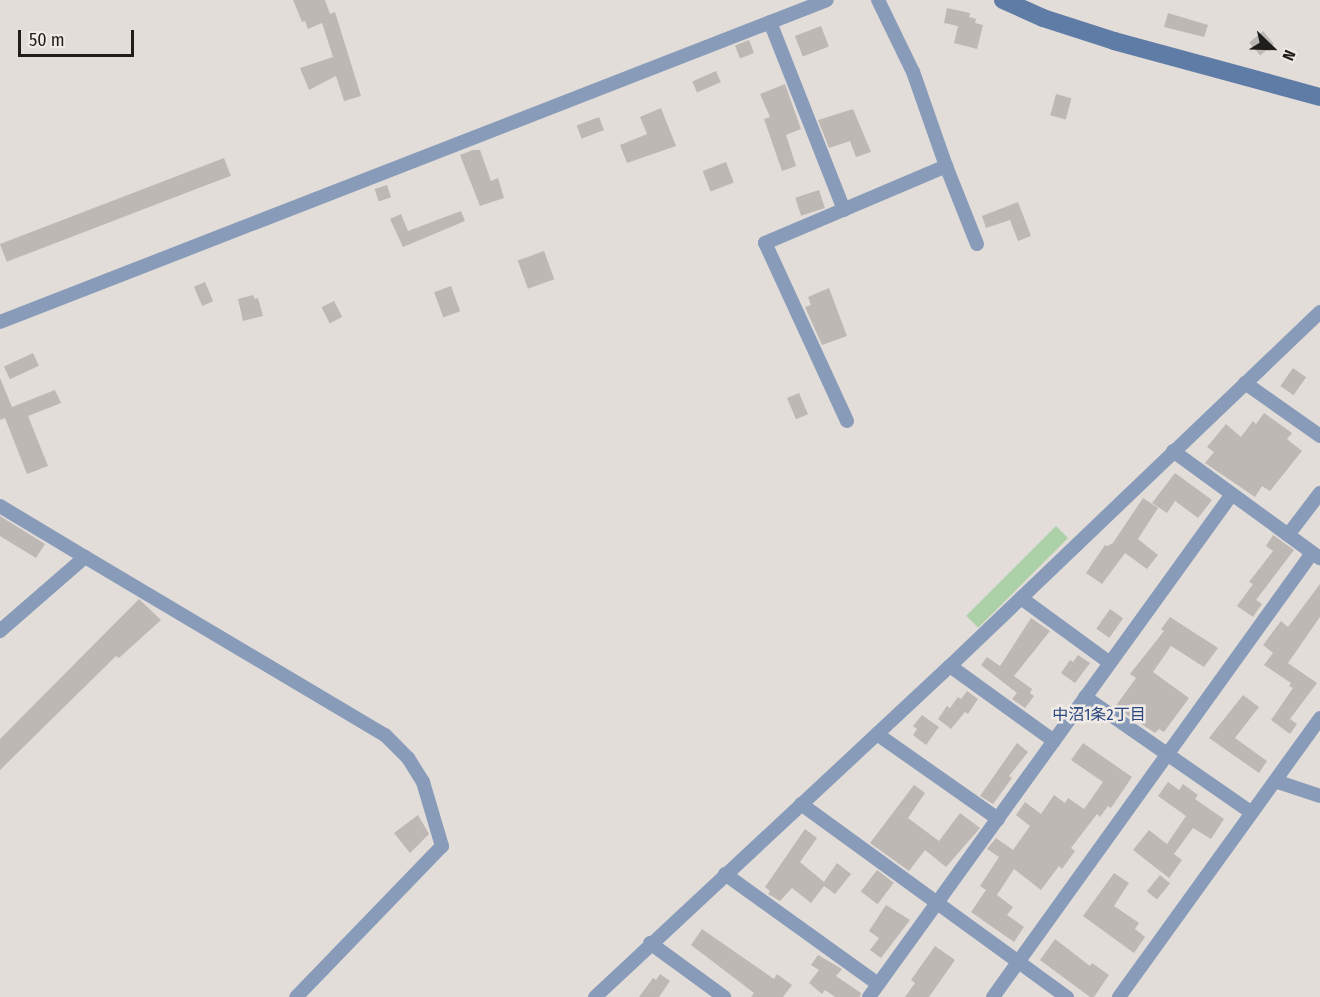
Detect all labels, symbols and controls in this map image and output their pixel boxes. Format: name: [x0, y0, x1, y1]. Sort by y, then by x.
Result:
scale bar: [21, 18, 136, 56]
north arrow: [1242, 18, 1302, 78]
text: 50 m: [29, 29, 65, 51]
text: N: [1278, 47, 1300, 63]
district label: 中沼1条2丁目: [1052, 705, 1146, 725]

